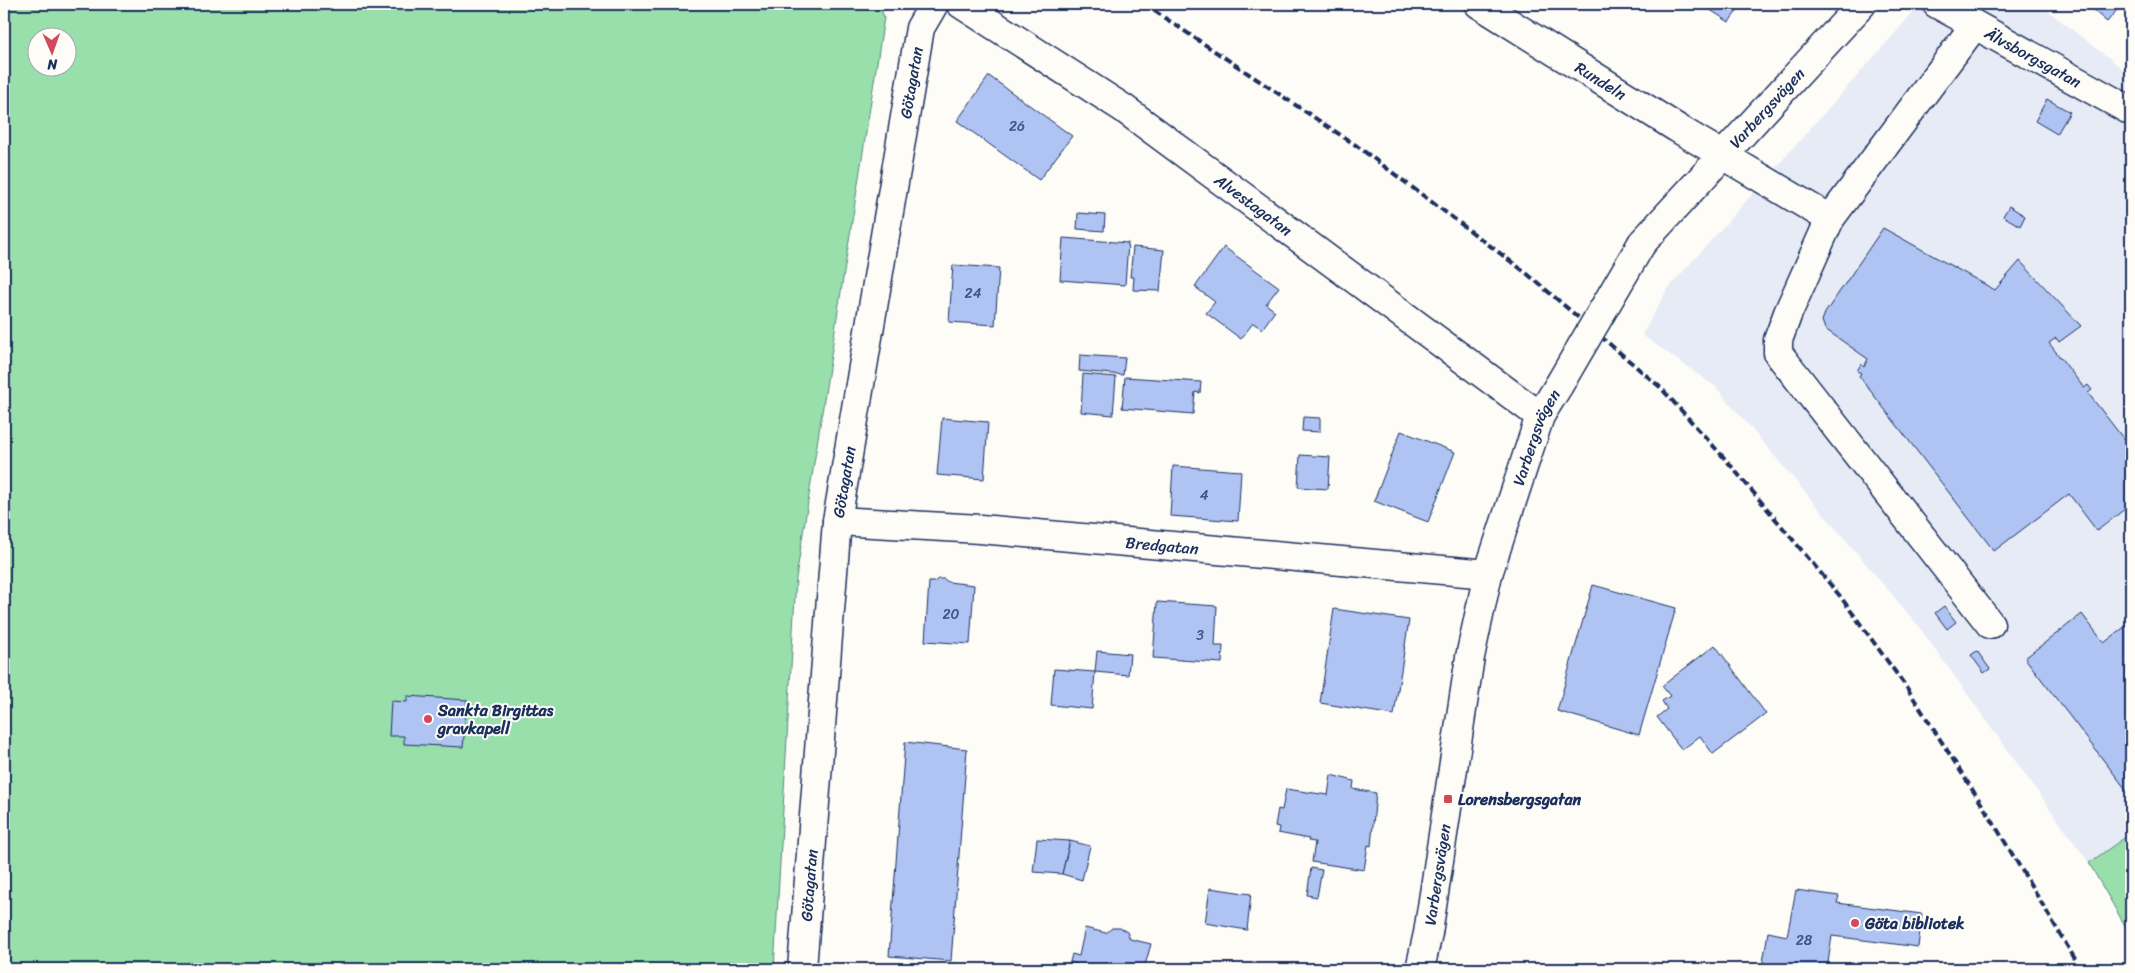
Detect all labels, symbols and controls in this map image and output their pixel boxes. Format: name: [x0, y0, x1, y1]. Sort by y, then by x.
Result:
street label: Älvsborgsgatan: [1978, 18, 2088, 96]
north arrow: [28, 28, 78, 78]
street label: Götagatan: [891, 44, 931, 121]
text: N: [47, 52, 59, 77]
street label: Rundeln: [1569, 53, 1633, 108]
street label: Varbergsvägen: [1721, 60, 1812, 155]
house number: 26: [1009, 114, 1025, 139]
street label: Alvestagatan: [1207, 165, 1299, 244]
house number: 24: [965, 281, 982, 306]
street label: Varbergsvägen: [1504, 383, 1568, 489]
street label: Götagatan: [823, 443, 864, 520]
house number: 4: [1200, 483, 1209, 508]
street label: Bredgatan: [1124, 527, 1200, 563]
house number: 20: [943, 602, 960, 627]
house number: 3: [1196, 623, 1204, 648]
place label: Sankta Birgittas gravkapell: [436, 696, 554, 743]
marker: Sankta Birgittas gravkapell: [422, 713, 434, 725]
place label: Lorensbergsgatan: [1458, 785, 1582, 814]
marker: Lorensbergsgatan: [1442, 793, 1454, 805]
street label: Varbergsvägen: [1415, 821, 1459, 927]
street label: Götagatan: [791, 848, 826, 922]
place label: Göta bibliotek: [1864, 909, 1965, 938]
marker: Göta bibliotek: [1849, 917, 1861, 929]
house number: 28: [1796, 928, 1813, 953]

